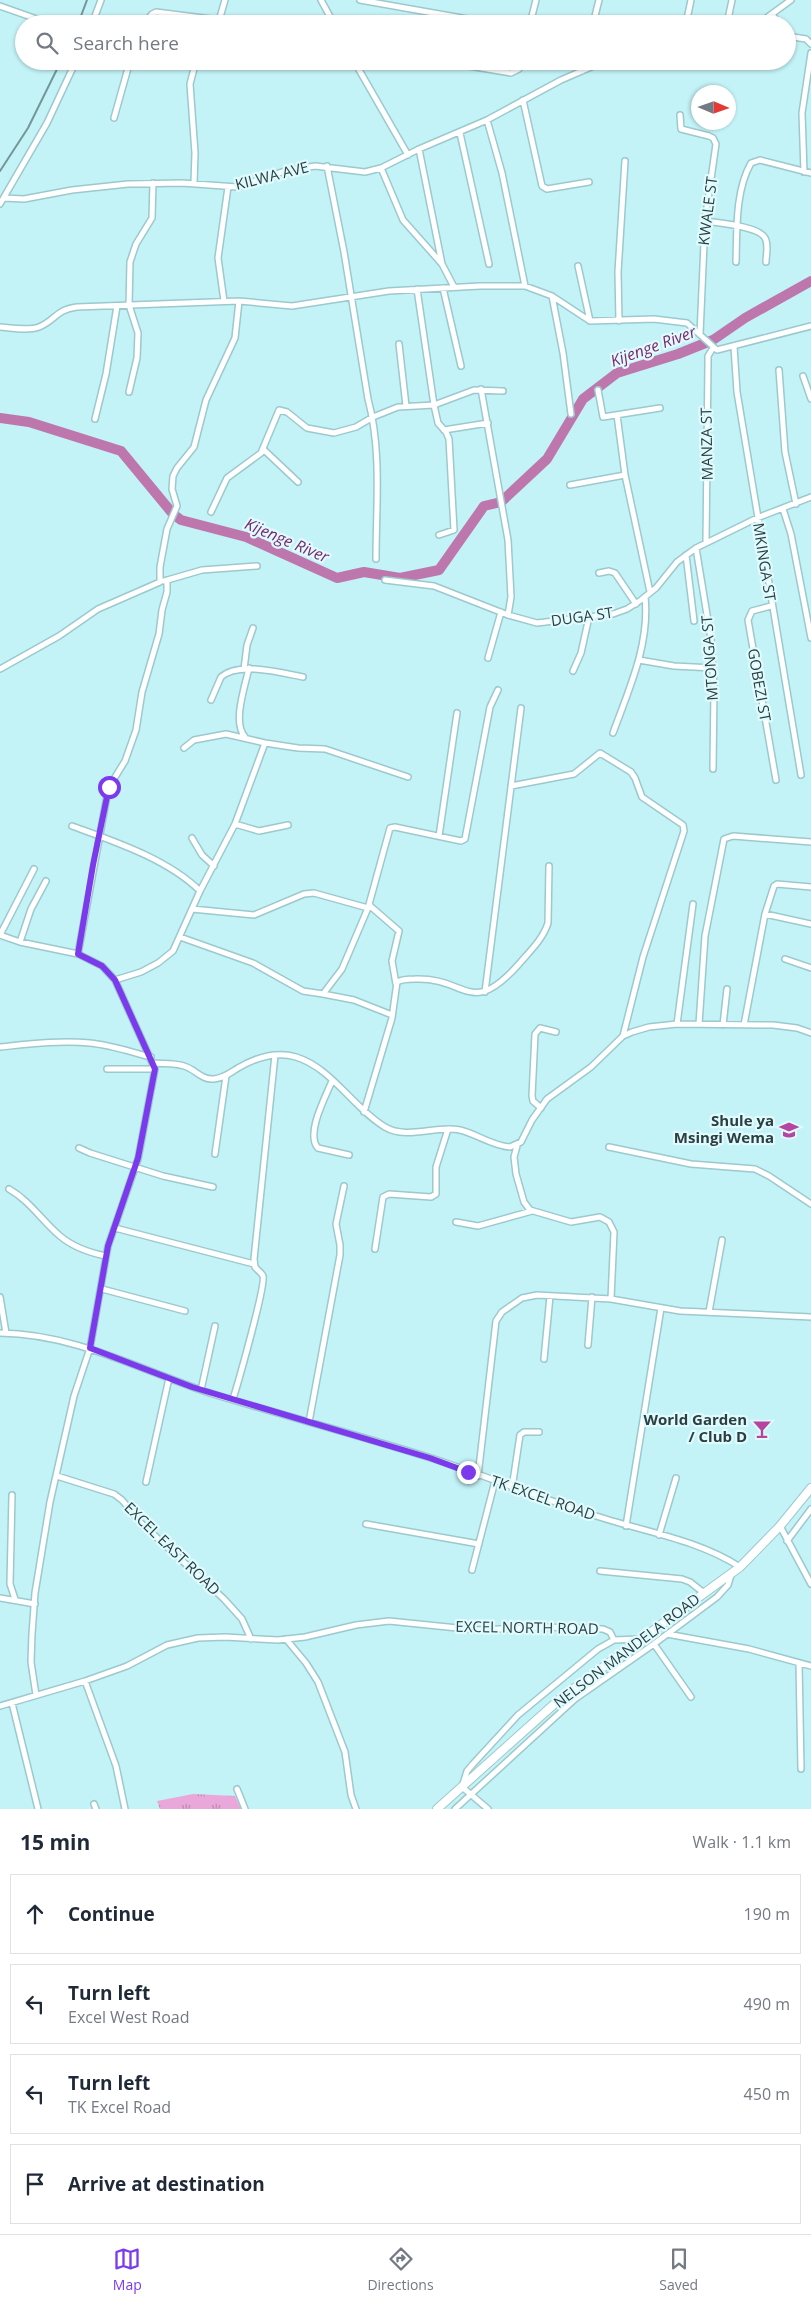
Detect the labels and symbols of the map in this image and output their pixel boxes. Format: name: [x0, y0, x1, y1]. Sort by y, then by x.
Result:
north arrow: [691, 85, 736, 130]
street label: KILWA AVE: [233, 156, 311, 194]
street label: KWALE ST: [693, 175, 721, 246]
water label: Kijenge River: [607, 320, 699, 372]
street label: MANZA ST: [695, 407, 717, 481]
water label: Kijenge River: [242, 512, 333, 568]
street label: MKINGA ST: [749, 521, 781, 603]
street label: DUGA ST: [549, 602, 615, 630]
street label: MTONGA ST: [696, 614, 722, 701]
street label: GOBEZI ST: [744, 647, 776, 724]
route start: [98, 776, 121, 799]
place label: Shule ya Msingi Wema: [674, 1110, 774, 1147]
school or university icon: Shule ya Msingi Wema: [778, 1119, 800, 1141]
place label: World Garden / Club D: [643, 1409, 747, 1446]
bar icon: World Garden / Club D: [751, 1418, 773, 1440]
route end: [457, 1461, 480, 1484]
street label: TK EXCEL ROAD: [488, 1470, 598, 1524]
street label: EXCEL EAST ROAD: [120, 1497, 225, 1599]
street label: NELSON MANDELA ROAD: [549, 1588, 704, 1712]
street label: EXCEL NORTH ROAD: [455, 1616, 599, 1638]

